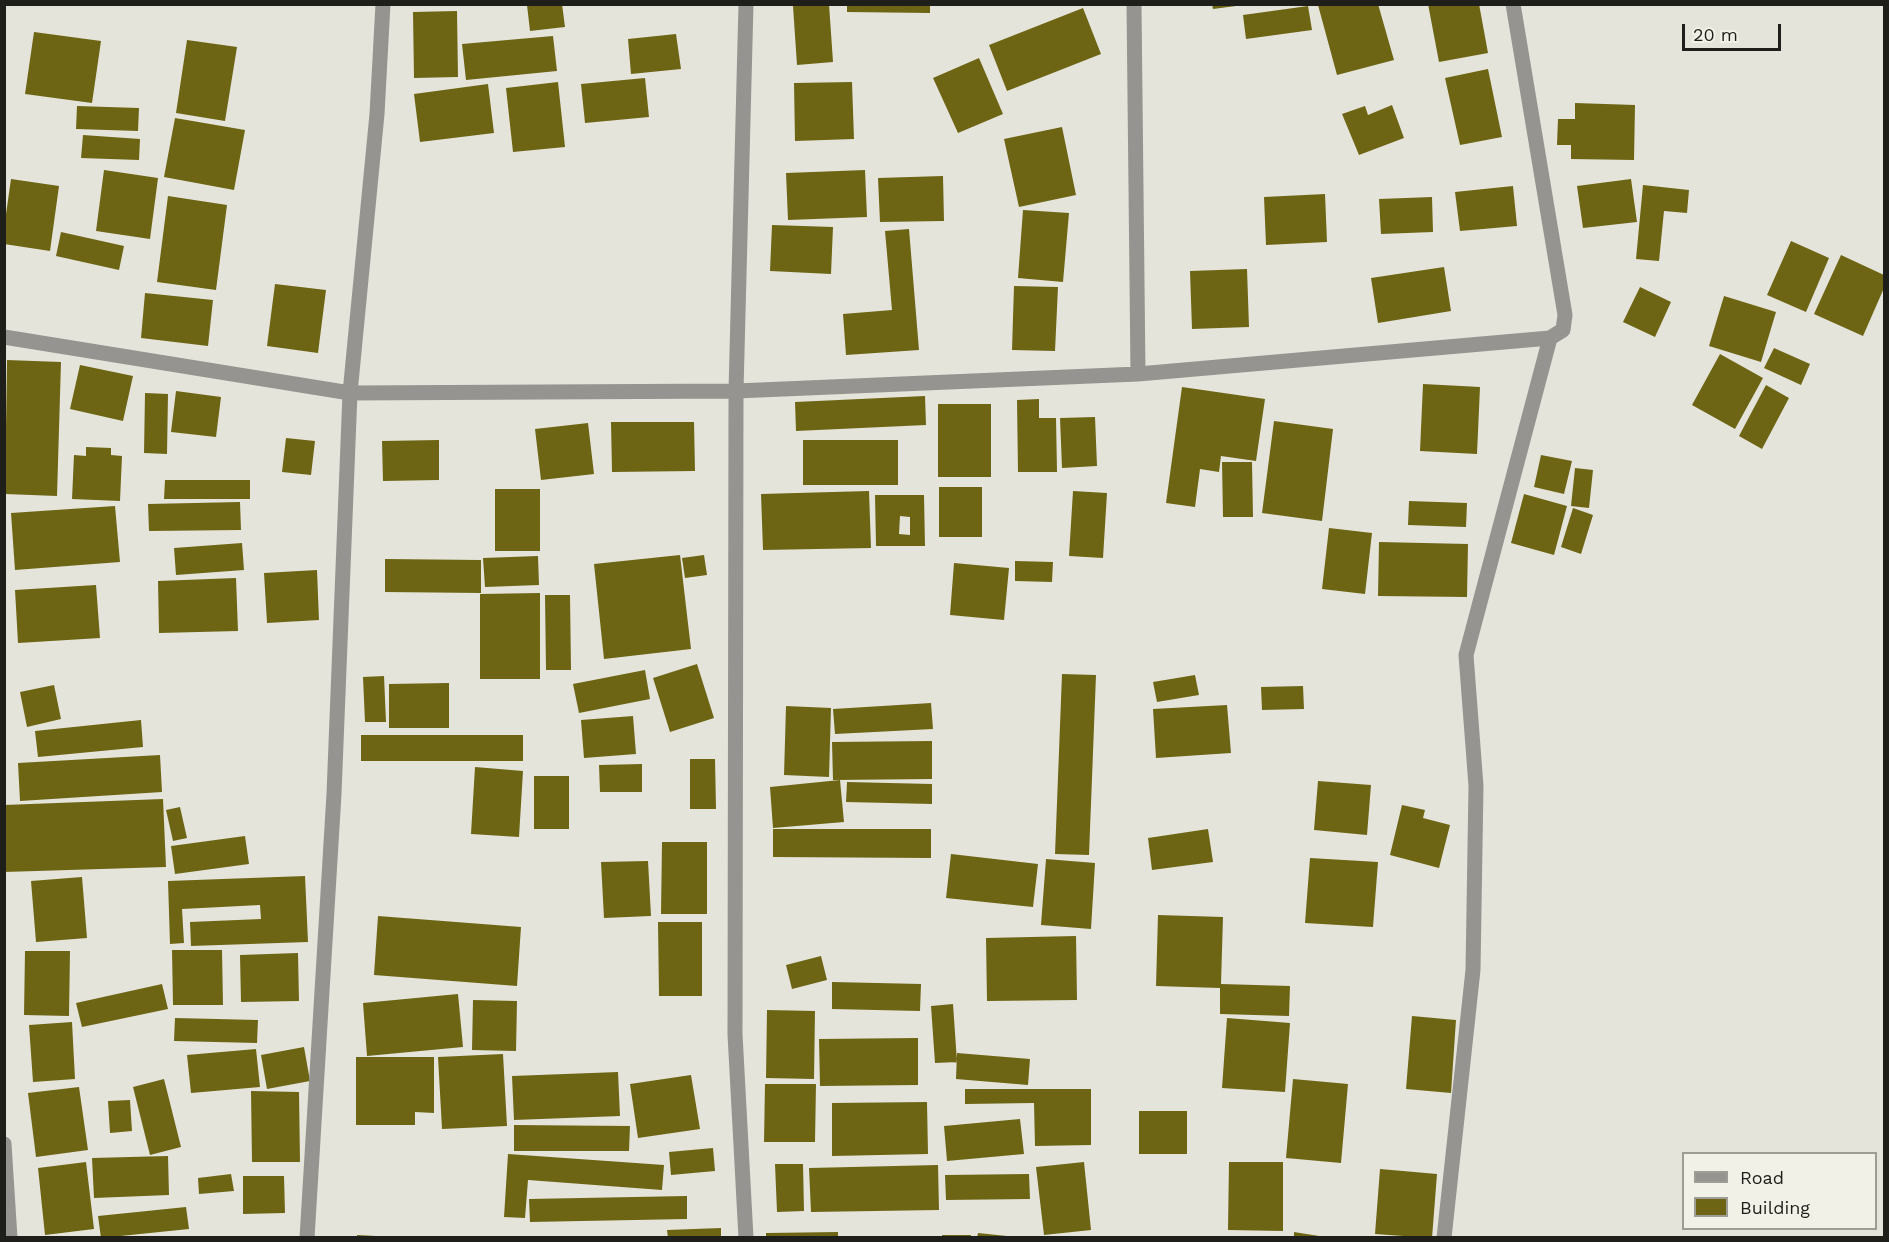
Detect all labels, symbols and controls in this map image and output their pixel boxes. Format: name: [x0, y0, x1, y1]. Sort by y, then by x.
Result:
scale bar: [1685, 12, 1784, 50]
text: 20 m: [1693, 24, 1738, 45]
legend: [1682, 1152, 1877, 1230]
text: Road: [1740, 1167, 1784, 1188]
text: Building: [1740, 1197, 1810, 1218]

